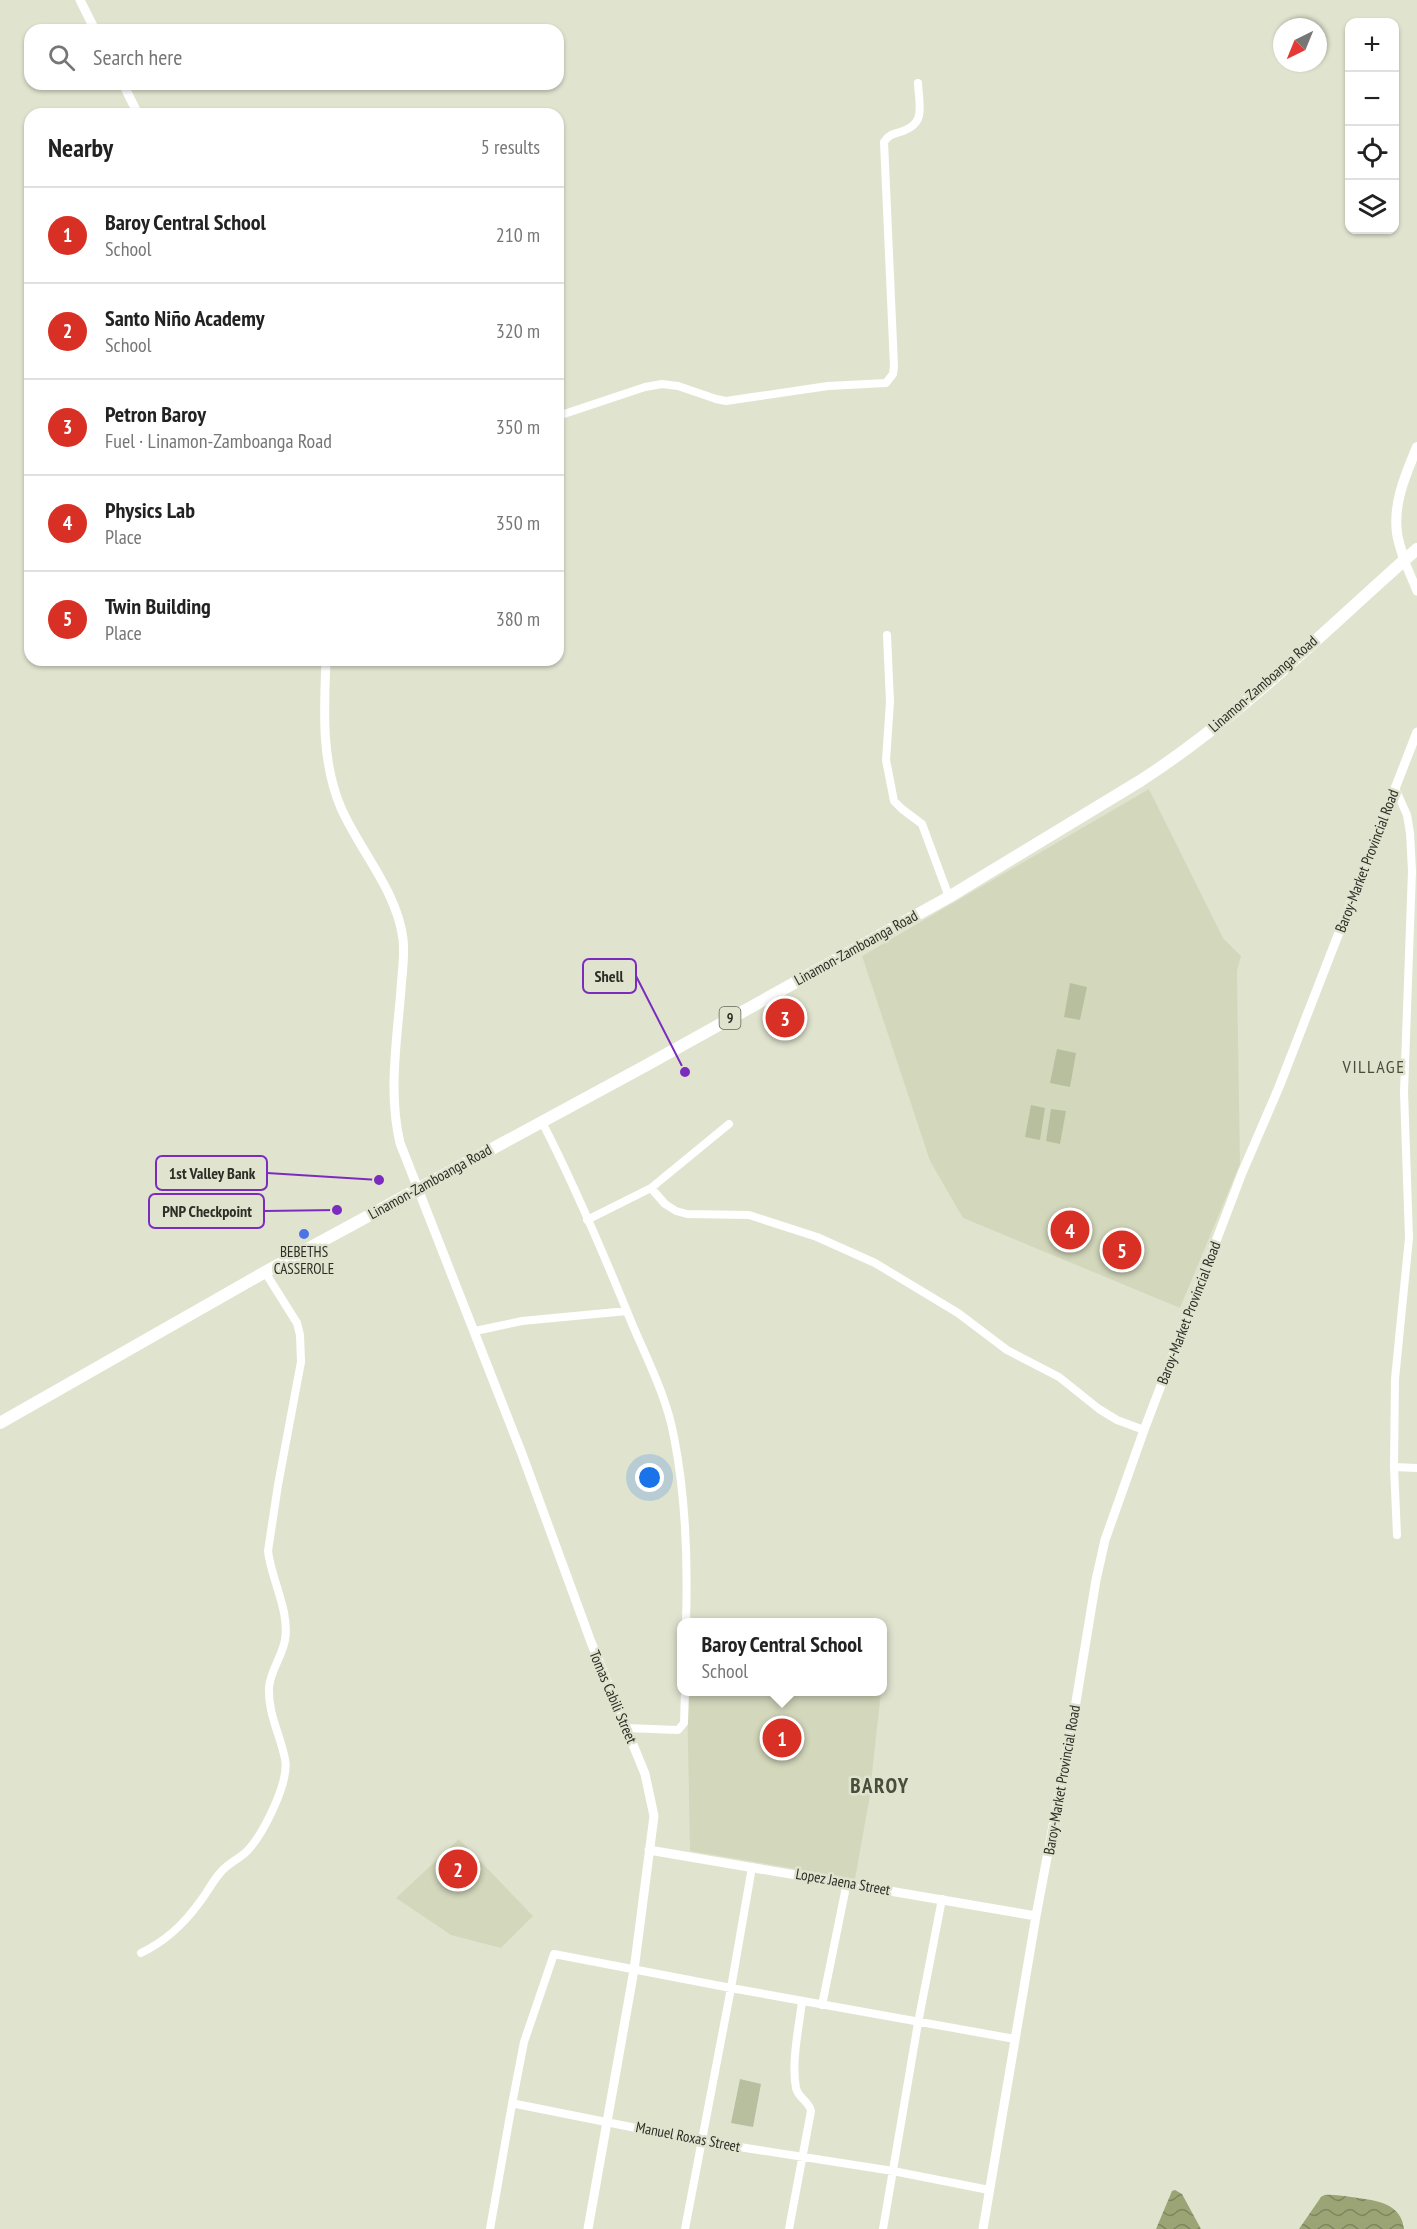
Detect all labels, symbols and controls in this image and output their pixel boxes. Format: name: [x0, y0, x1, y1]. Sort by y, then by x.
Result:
north arrow: [1273, 18, 1327, 72]
map controls: [1345, 18, 1399, 234]
button: +: [1345, 18, 1399, 72]
search box: [24, 24, 564, 90]
icon: search: [45, 41, 78, 74]
text: Search here: [93, 43, 182, 71]
button: −: [1345, 72, 1399, 126]
button: locate: [1345, 126, 1399, 180]
text: Nearby: [48, 131, 113, 164]
text: 5 results: [481, 134, 540, 160]
button: layers: [1345, 180, 1399, 234]
text: Baroy Central School: [105, 208, 266, 236]
text: 1: [63, 222, 72, 248]
text: 210 m: [496, 222, 540, 248]
text: School: [105, 236, 151, 262]
text: Santo Niño Academy: [105, 304, 265, 332]
text: 2: [63, 318, 72, 344]
text: 320 m: [496, 318, 540, 344]
text: School: [105, 332, 151, 358]
text: Petron Baroy: [105, 400, 206, 428]
text: 3: [63, 414, 72, 440]
text: 350 m: [496, 414, 540, 440]
text: Fuel · Linamon-Zamboanga Road: [105, 428, 332, 454]
text: Physics Lab: [105, 496, 195, 524]
text: 4: [63, 510, 72, 536]
text: 350 m: [496, 510, 540, 536]
text: Place: [105, 524, 142, 550]
text: Twin Building: [105, 592, 211, 620]
text: 5: [63, 606, 72, 632]
text: 380 m: [496, 606, 540, 632]
text: Place: [105, 620, 142, 646]
street label: Linamon-Zamboanga Road: [1204, 631, 1321, 736]
street label: Baroy-Market Provincial Road: [1330, 787, 1403, 935]
street label: Linamon-Zamboanga Road: [791, 906, 921, 989]
callout: Shell: [583, 959, 636, 993]
text: Shell: [595, 966, 624, 986]
pin: 3: [766, 996, 804, 1040]
road number: 9: [720, 1007, 740, 1029]
district label: VILLAGE: [1342, 1055, 1405, 1078]
street label: Linamon-Zamboanga Road: [365, 1140, 495, 1223]
callout: 1st Valley Bank: [156, 1156, 267, 1190]
text: 1st Valley Bank: [169, 1163, 256, 1183]
callout: PNP Checkpoint: [149, 1194, 264, 1228]
text: PNP Checkpoint: [162, 1201, 252, 1221]
pin: 4: [1050, 1208, 1090, 1252]
marker: BEBETHS CASSEROLE: [297, 1227, 311, 1241]
pin: 5: [1102, 1228, 1142, 1272]
street label: Baroy-Market Provincial Road: [1152, 1239, 1225, 1387]
place label: BEBETHS CASSEROLE: [274, 1242, 334, 1278]
your location: [635, 1463, 664, 1492]
popup: [677, 1618, 887, 1696]
text: Baroy Central School: [702, 1630, 862, 1658]
street label: Tomas Cabili Street: [585, 1647, 642, 1746]
text: School: [702, 1658, 748, 1684]
street label: Baroy-Market Provincial Road: [1039, 1704, 1084, 1856]
pin: 1: [762, 1716, 802, 1760]
district label: BAROY: [850, 1772, 910, 1799]
pin: 2: [438, 1846, 478, 1892]
street label: Lopez Jaena Street: [794, 1864, 892, 1899]
street label: Manuel Roxas Street: [634, 2117, 742, 2156]

